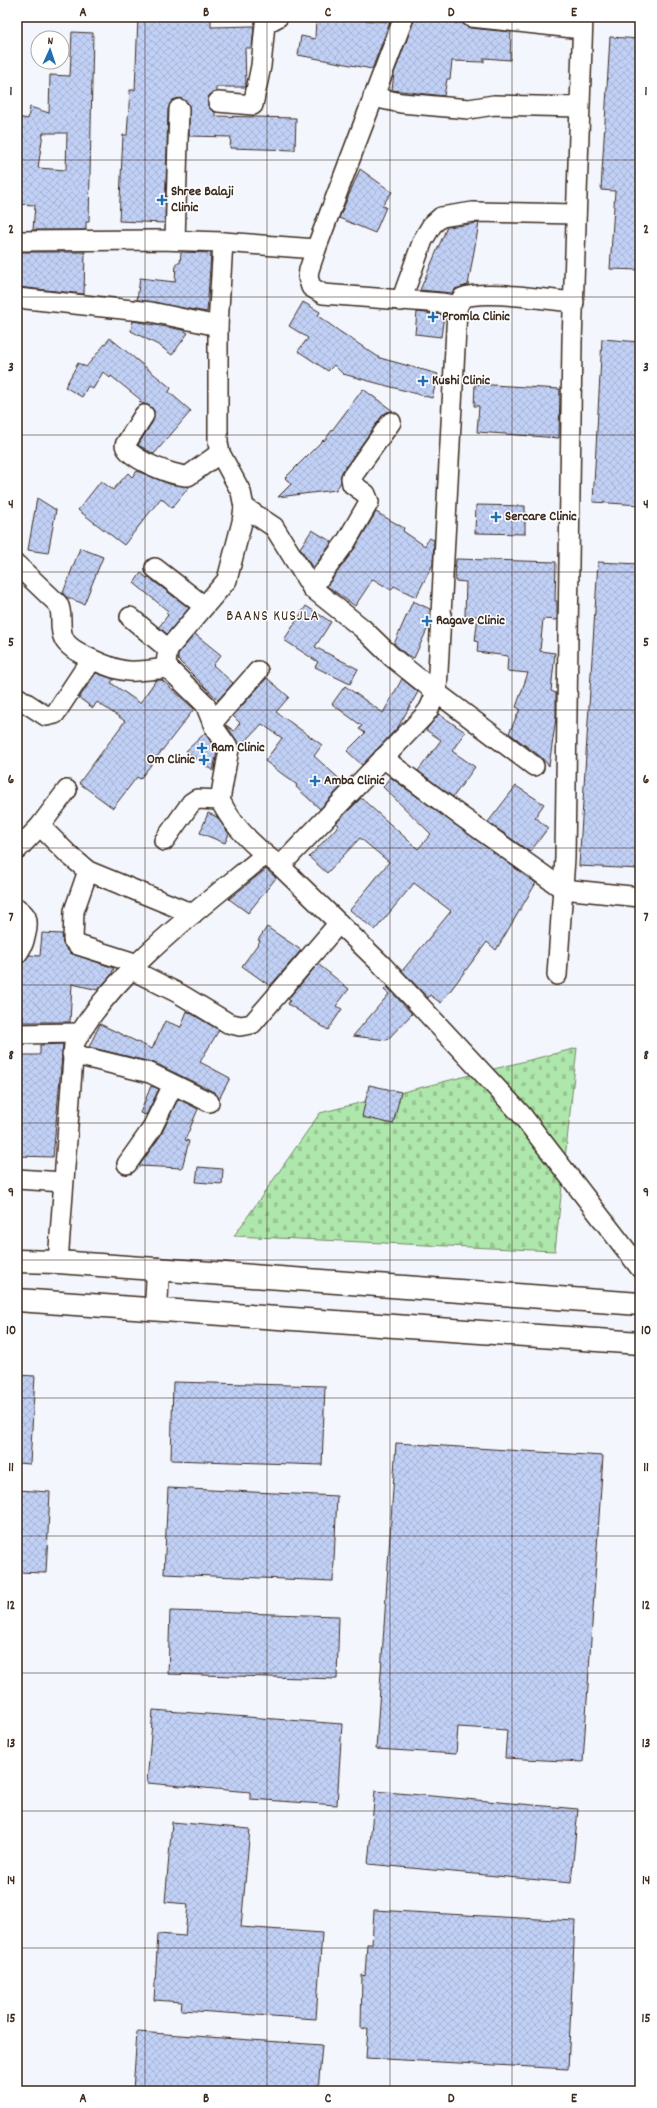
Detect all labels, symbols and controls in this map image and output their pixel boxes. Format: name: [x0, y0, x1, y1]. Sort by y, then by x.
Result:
text: A: [79, 4, 87, 23]
text: B: [203, 4, 209, 23]
text: C: [325, 4, 332, 23]
text: D: [448, 4, 455, 23]
text: E: [571, 4, 578, 23]
north arrow: [30, 30, 70, 70]
text: N: [47, 34, 54, 50]
text: 1: [10, 83, 13, 102]
text: 1: [645, 83, 648, 102]
place label: Shree Balaji Clinic: [171, 182, 234, 218]
marker: Shree Balaji Clinic: [156, 194, 168, 206]
text: 2: [8, 221, 14, 240]
text: 2: [643, 221, 649, 240]
place label: Promla Clinic: [442, 307, 510, 327]
marker: Promla Clinic: [427, 311, 439, 323]
text: 3: [8, 359, 14, 378]
text: 3: [643, 359, 649, 378]
place label: Kushi Clinic: [432, 371, 490, 391]
marker: Kushi Clinic: [417, 375, 429, 387]
text: 4: [8, 496, 14, 515]
text: 4: [643, 496, 649, 515]
place label: Sercare Clinic: [505, 507, 577, 527]
marker: Sercare Clinic: [490, 511, 502, 523]
district label: BAANS KUSJLA: [226, 606, 320, 628]
place label: Ragave Clinic: [436, 611, 505, 631]
marker: Ragave Clinic: [421, 615, 433, 627]
text: 5: [8, 634, 14, 653]
text: 5: [643, 634, 649, 653]
place label: Ram Clinic: [211, 738, 265, 758]
marker: Ram Clinic: [196, 742, 208, 754]
place label: Om Clinic: [147, 750, 195, 770]
marker: Om Clinic: [198, 754, 210, 766]
text: 6: [8, 771, 15, 790]
place label: Amba Clinic: [324, 771, 385, 791]
text: 6: [643, 771, 650, 790]
marker: Amba Clinic: [309, 775, 321, 787]
text: 7: [9, 909, 14, 928]
text: 7: [644, 909, 649, 928]
text: 8: [8, 1047, 14, 1066]
text: 8: [643, 1047, 649, 1066]
text: 9: [8, 1184, 14, 1203]
text: 9: [643, 1184, 649, 1203]
text: 10: [6, 1322, 16, 1341]
text: 10: [641, 1322, 651, 1341]
text: 11: [8, 1459, 14, 1478]
text: 11: [643, 1459, 649, 1478]
text: 12: [7, 1597, 16, 1616]
text: 12: [642, 1597, 651, 1616]
text: 13: [7, 1735, 16, 1754]
text: 13: [642, 1735, 651, 1754]
text: 14: [7, 1872, 15, 1891]
text: 14: [642, 1872, 650, 1891]
text: 15: [7, 2010, 15, 2029]
text: 15: [642, 2010, 650, 2029]
text: A: [79, 2090, 87, 2108]
text: B: [203, 2090, 209, 2108]
text: C: [325, 2090, 332, 2108]
text: D: [448, 2090, 455, 2108]
text: E: [571, 2090, 578, 2108]

